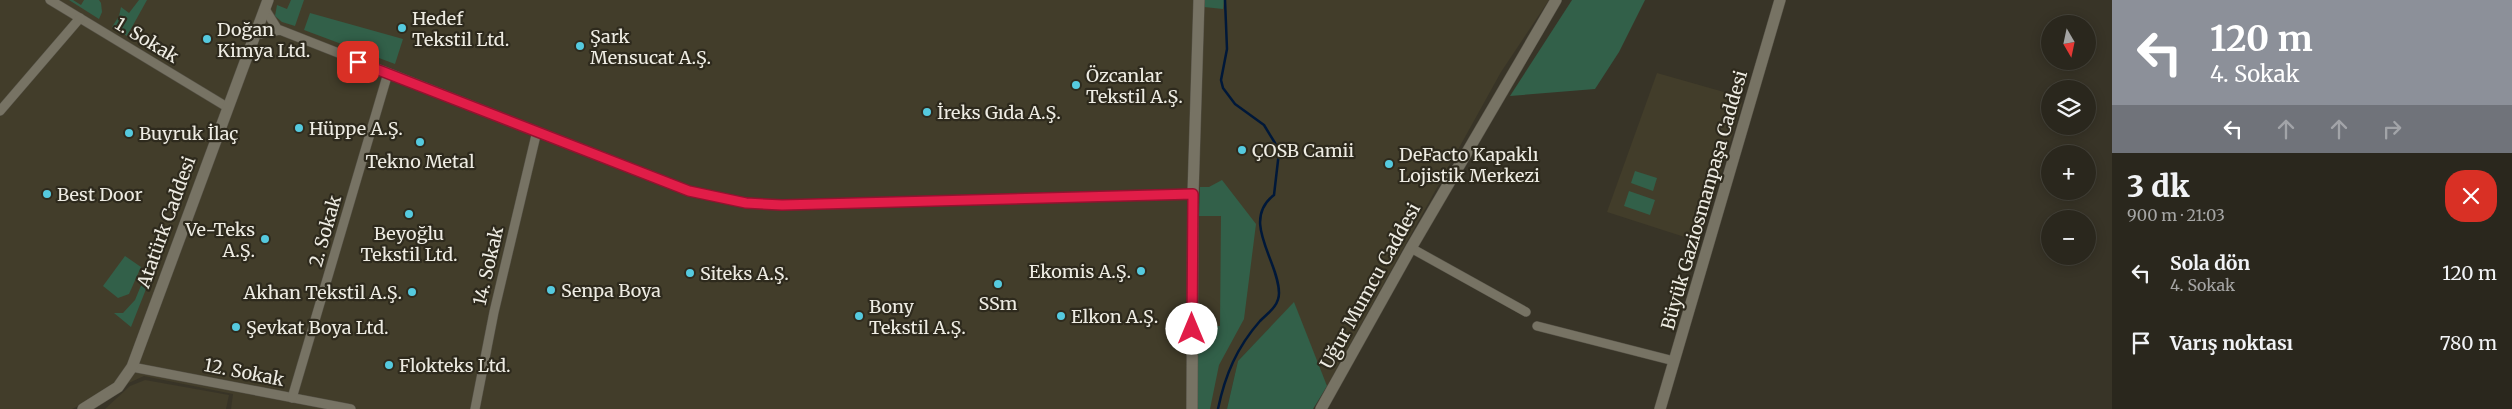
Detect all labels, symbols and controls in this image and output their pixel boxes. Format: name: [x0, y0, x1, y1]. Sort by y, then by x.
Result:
place label: Hedef Tekstil Ltd.: [412, 7, 509, 51]
street label: 1. Sokak: [111, 12, 184, 68]
north arrow: [2041, 15, 2096, 70]
map controls: [2041, 15, 2096, 265]
text: 120 m: [2210, 17, 2313, 61]
place label: Doğan Kimya Ltd.: [217, 18, 310, 62]
icon: left: [2127, 20, 2192, 85]
marker: Hedef Tekstil Ltd.: [396, 22, 408, 34]
place label: Şark Mensucat A.Ş.: [590, 25, 711, 69]
marker: Doğan Kimya Ltd.: [201, 33, 213, 45]
marker: Şark Mensucat A.Ş.: [574, 40, 586, 52]
pin: [337, 41, 379, 83]
icon: arrive: [344, 48, 372, 76]
text: 4. Sokak: [2210, 60, 2299, 88]
place label: Özcanlar Tekstil A.Ş.: [1086, 64, 1183, 108]
street label: Büyük Gaziosmanpaşa Caddesi: [1656, 68, 1752, 332]
marker: Özcanlar Tekstil A.Ş.: [1070, 79, 1082, 91]
button: layers: [2041, 80, 2096, 135]
place label: İreks Gıda A.Ş.: [937, 101, 1061, 124]
marker: İreks Gıda A.Ş.: [921, 106, 933, 118]
icon: left: [2219, 115, 2247, 143]
icon: ahead: [2272, 115, 2300, 143]
icon: ahead: [2325, 115, 2353, 143]
icon: right: [2378, 115, 2406, 143]
place label: Hüppe A.Ş.: [309, 117, 403, 140]
place label: Buyruk İlaç: [139, 122, 238, 145]
marker: Hüppe A.Ş.: [293, 122, 305, 134]
marker: Buyruk İlaç: [123, 127, 135, 139]
marker: Tekno Metal: [414, 136, 426, 148]
place label: ÇOSB Camii: [1252, 139, 1354, 162]
place label: DeFacto Kapaklı Lojistik Merkezi: [1399, 143, 1540, 187]
marker: ÇOSB Camii: [1236, 144, 1248, 156]
button: +: [2041, 145, 2096, 200]
place label: Tekno Metal: [365, 150, 475, 173]
street label: Atatürk Caddesi: [131, 153, 200, 292]
marker: DeFacto Kapaklı Lojistik Merkezi: [1383, 158, 1395, 170]
text: 3 dk: [2127, 167, 2189, 205]
button: close: [2445, 170, 2497, 222]
place label: Best Door: [57, 183, 143, 206]
marker: Best Door: [41, 188, 53, 200]
street label: 2. Sokak: [304, 192, 346, 269]
street label: Uğur Mumcu Caddesi: [1315, 199, 1425, 373]
text: 900 m · 21:03: [2127, 205, 2225, 225]
marker: Beyoğlu Tekstil Ltd.: [403, 208, 415, 220]
button: −: [2041, 210, 2096, 265]
place label: Ve-Teks A.Ş.: [185, 218, 255, 262]
place label: Beyoğlu Tekstil Ltd.: [360, 222, 458, 266]
street label: 14. Sokak: [468, 224, 508, 308]
marker: Ve-Teks A.Ş.: [259, 233, 271, 245]
text: Sola dön: [2170, 251, 2250, 275]
icon: left: [2127, 259, 2155, 287]
place label: Ekomis A.Ş.: [1029, 260, 1131, 283]
text: 120 m: [2442, 261, 2497, 285]
place label: Siteks A.Ş.: [700, 262, 789, 285]
marker: Ekomis A.Ş.: [1135, 265, 1147, 277]
marker: Siteks A.Ş.: [684, 267, 696, 279]
text: 4. Sokak: [2170, 275, 2235, 295]
marker: SSm: [992, 278, 1004, 290]
place label: Senpa Boya: [561, 279, 661, 302]
place label: Akhan Tekstil A.Ş.: [242, 281, 402, 304]
marker: Senpa Boya: [545, 284, 557, 296]
marker: Akhan Tekstil A.Ş.: [406, 286, 418, 298]
place label: SSm: [979, 292, 1017, 315]
place label: Bony Tekstil A.Ş.: [869, 295, 966, 339]
position arrow: [1165, 302, 1217, 354]
place label: Elkon A.Ş.: [1071, 305, 1158, 328]
marker: Bony Tekstil A.Ş.: [853, 310, 865, 322]
marker: Elkon A.Ş.: [1055, 310, 1067, 322]
place label: Şevkat Boya Ltd.: [246, 316, 389, 339]
marker: Şevkat Boya Ltd.: [230, 321, 242, 333]
icon: arrive: [2127, 329, 2155, 357]
text: Varış noktası: [2170, 331, 2293, 355]
text: 780 m: [2440, 331, 2497, 355]
street label: 12. Sokak: [202, 353, 287, 391]
place label: Flokteks Ltd.: [399, 354, 511, 377]
marker: Flokteks Ltd.: [383, 359, 395, 371]

